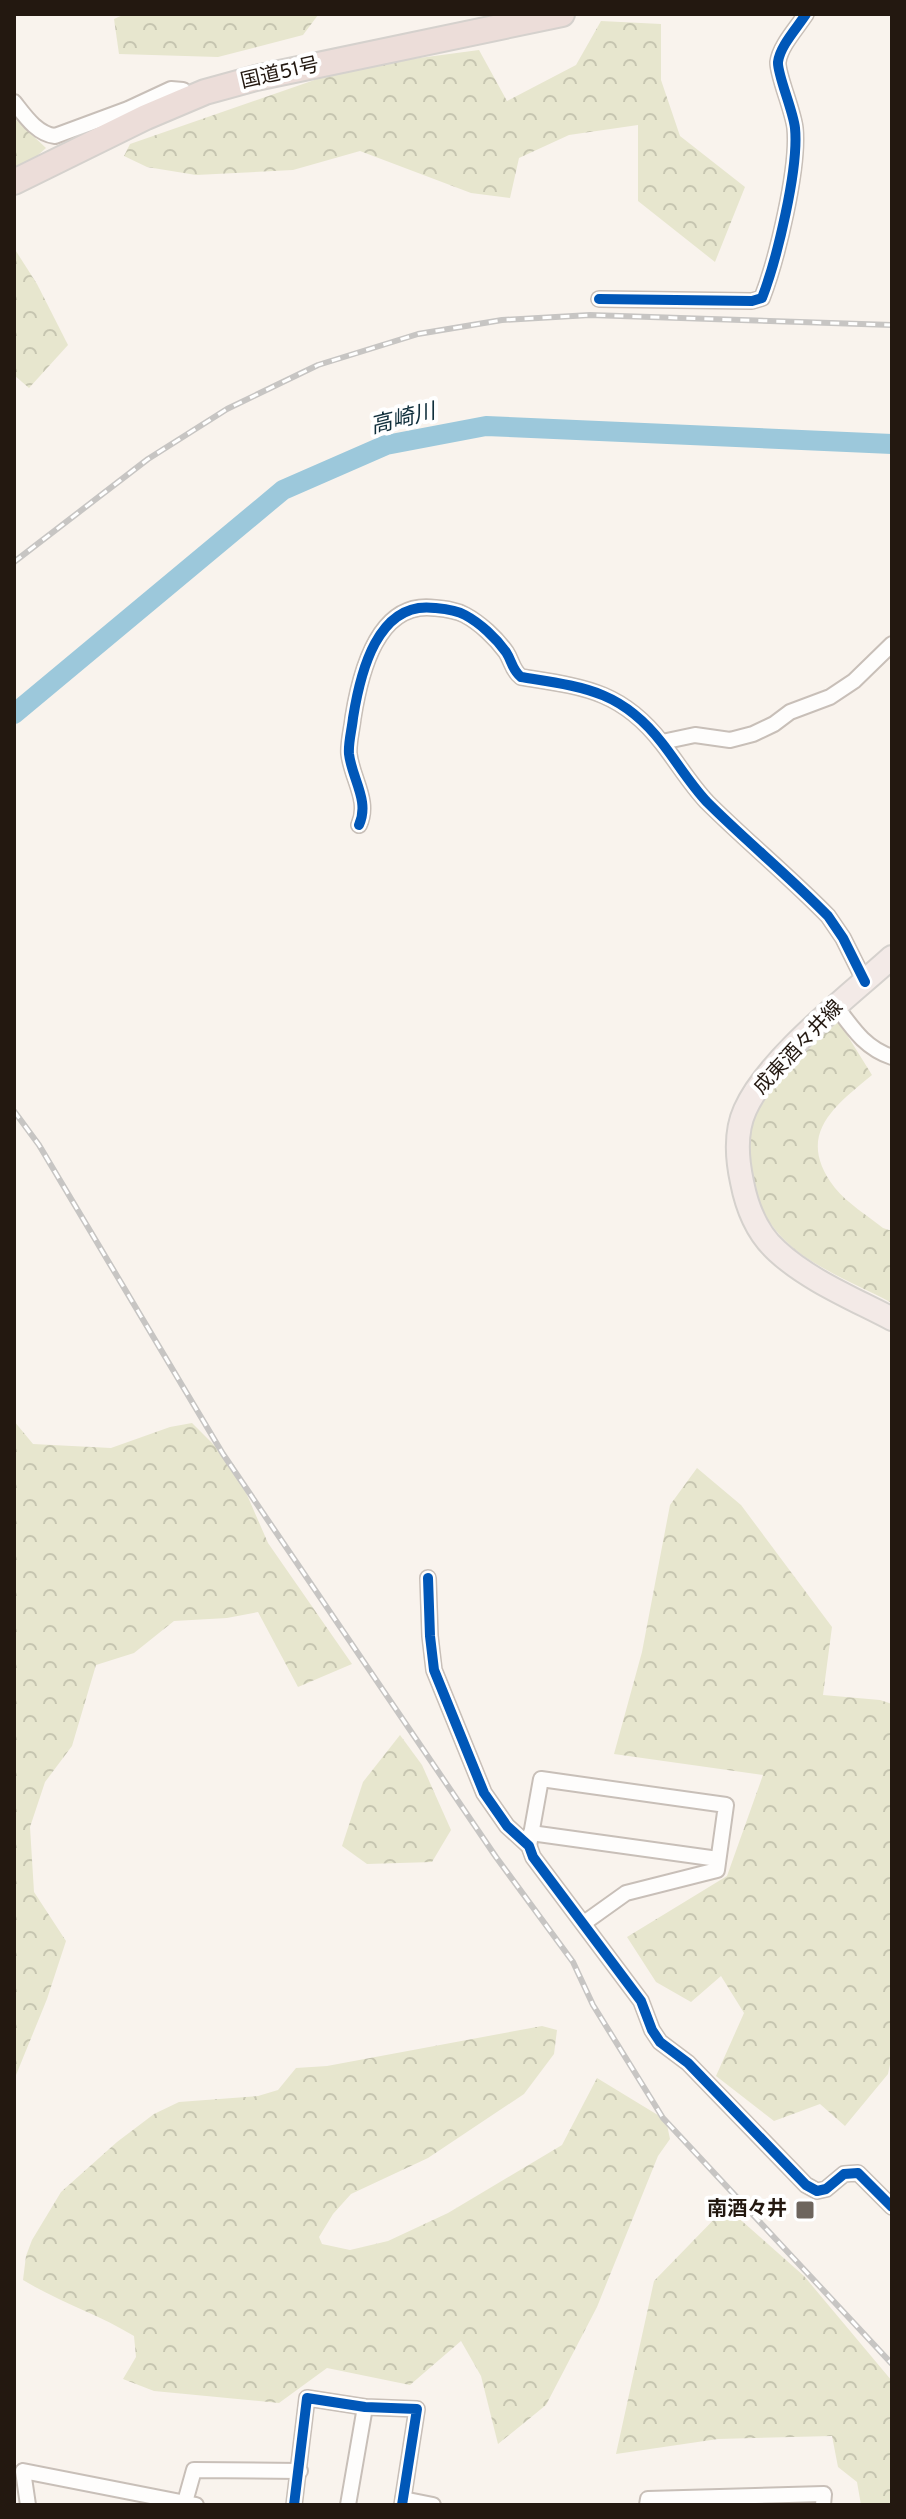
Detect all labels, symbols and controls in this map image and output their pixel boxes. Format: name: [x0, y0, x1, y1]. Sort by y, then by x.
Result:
street label: 国道51号: [238, 52, 322, 96]
water label: 高崎川: [368, 398, 440, 441]
street label: 成東酒々井線: [749, 995, 849, 1101]
place label: 南酒々井: [707, 2197, 787, 2223]
marker: 南酒々井: [794, 2199, 816, 2221]

